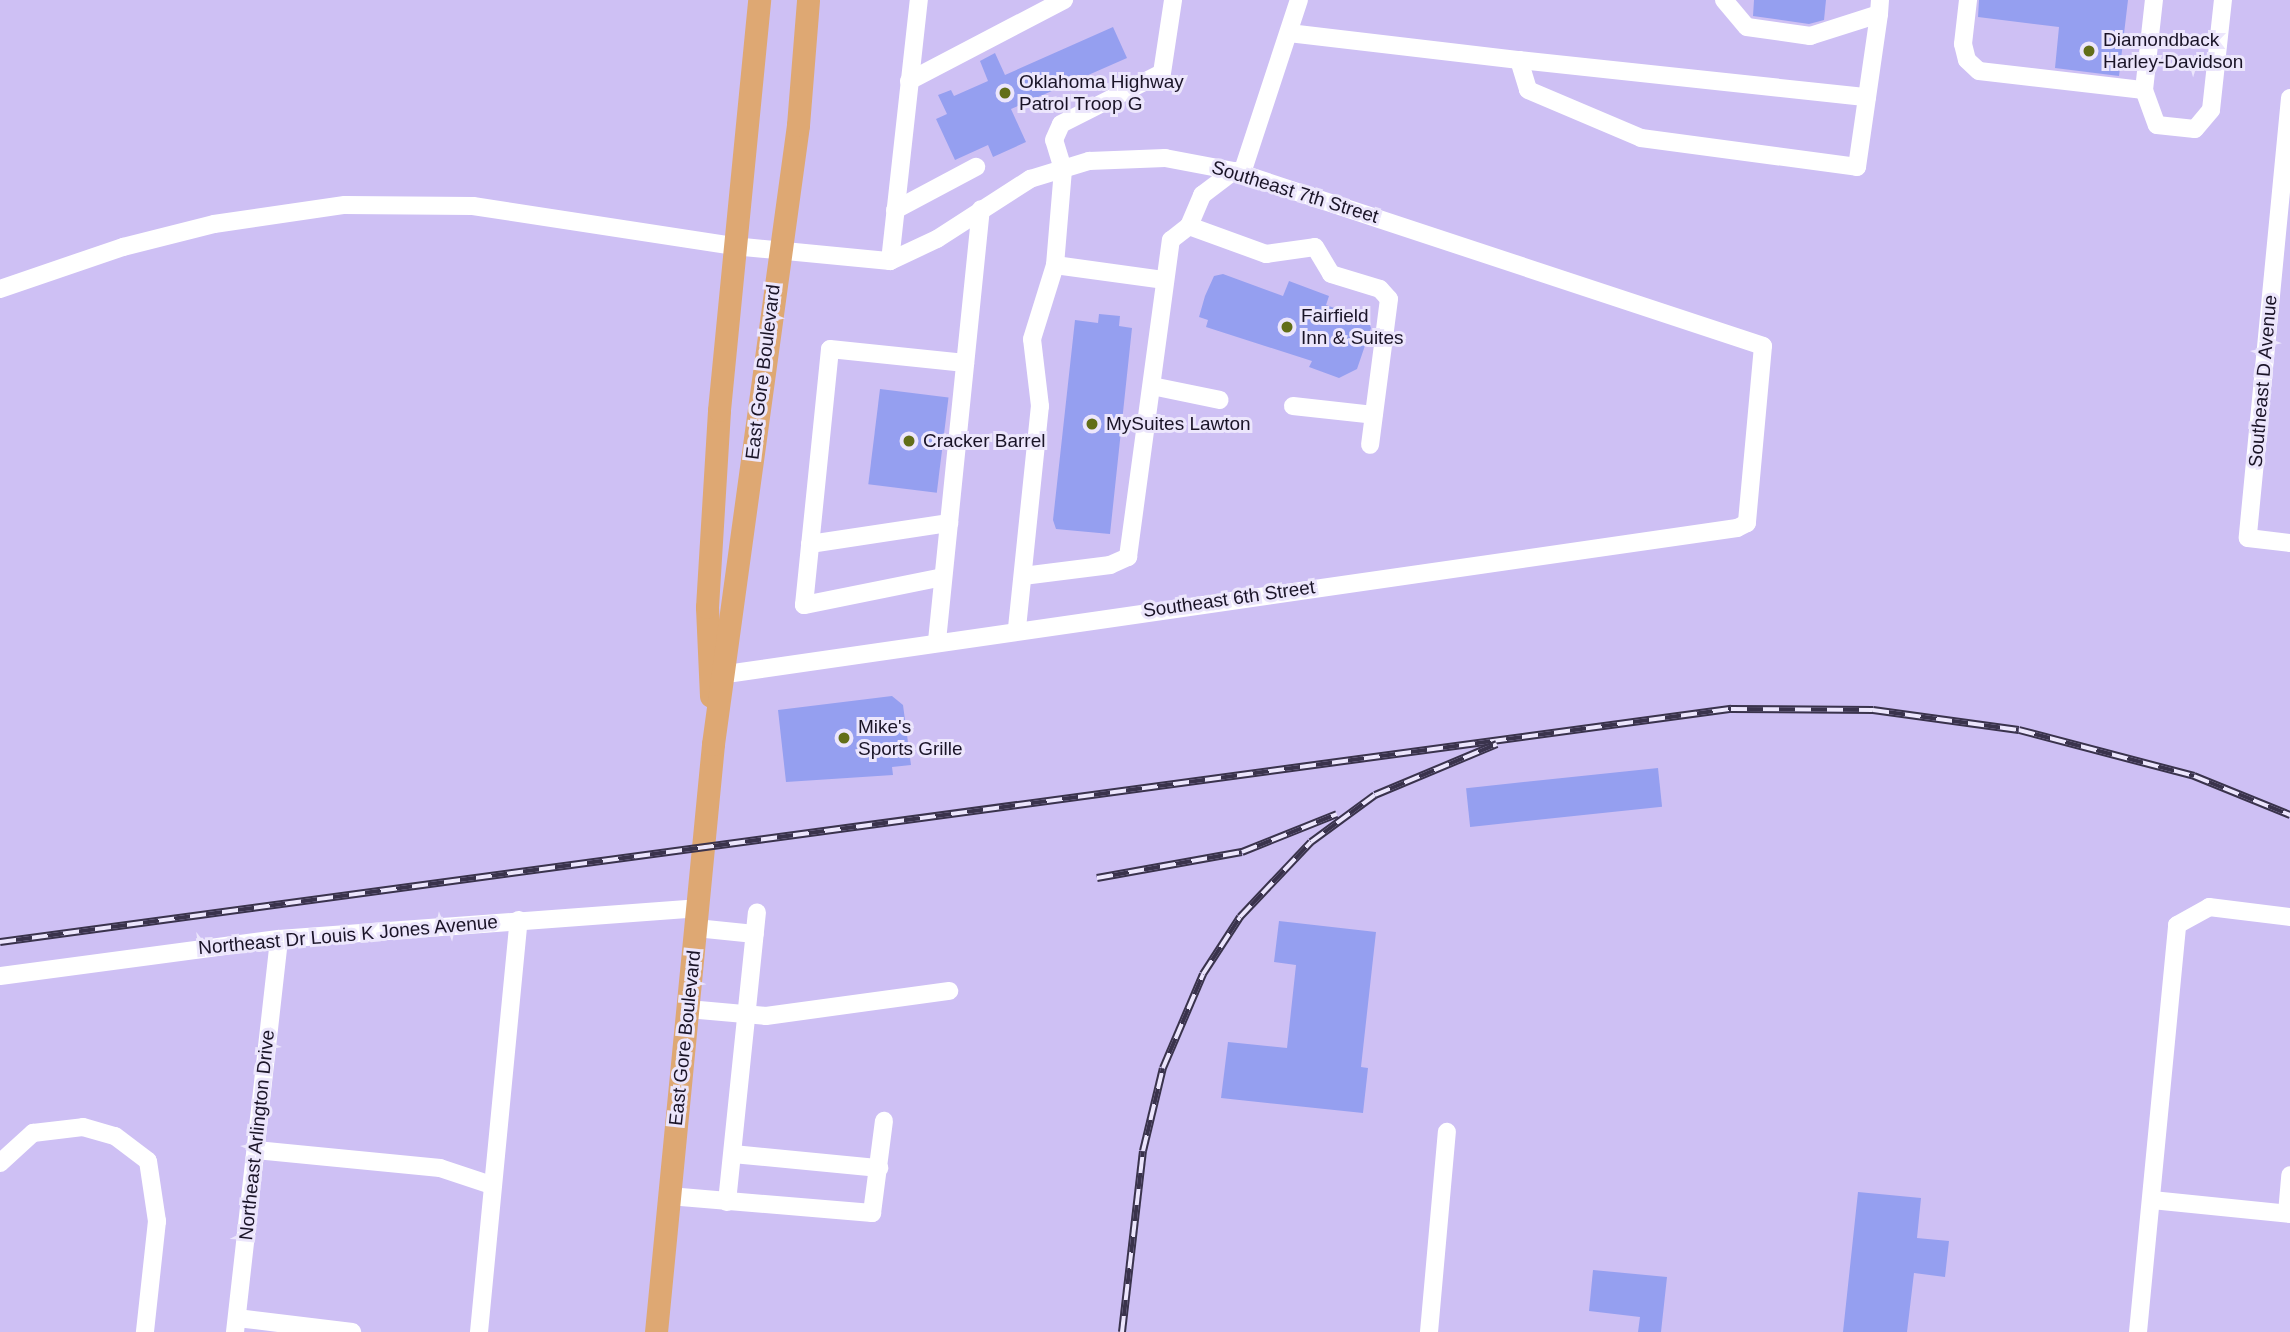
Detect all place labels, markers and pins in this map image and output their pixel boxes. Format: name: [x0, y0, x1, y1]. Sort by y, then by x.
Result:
place label: Diamondback Harley-Davidson: [2103, 29, 2243, 73]
marker: Diamondback Harley-Davidson: [2081, 43, 2097, 59]
place label: Oklahoma Highway Patrol Troop G: [1019, 71, 1184, 115]
marker: Oklahoma Highway Patrol Troop G: [997, 85, 1013, 101]
place label: Fairfield Inn & Suites: [1301, 305, 1403, 349]
marker: Fairfield Inn & Suites: [1279, 319, 1295, 335]
place label: MySuites Lawton: [1106, 413, 1251, 435]
marker: MySuites Lawton: [1084, 416, 1100, 432]
place label: Cracker Barrel: [923, 430, 1045, 452]
marker: Cracker Barrel: [901, 433, 917, 449]
place label: Mike's Sports Grille: [858, 716, 963, 760]
marker: Mike's Sports Grille: [836, 730, 852, 746]

